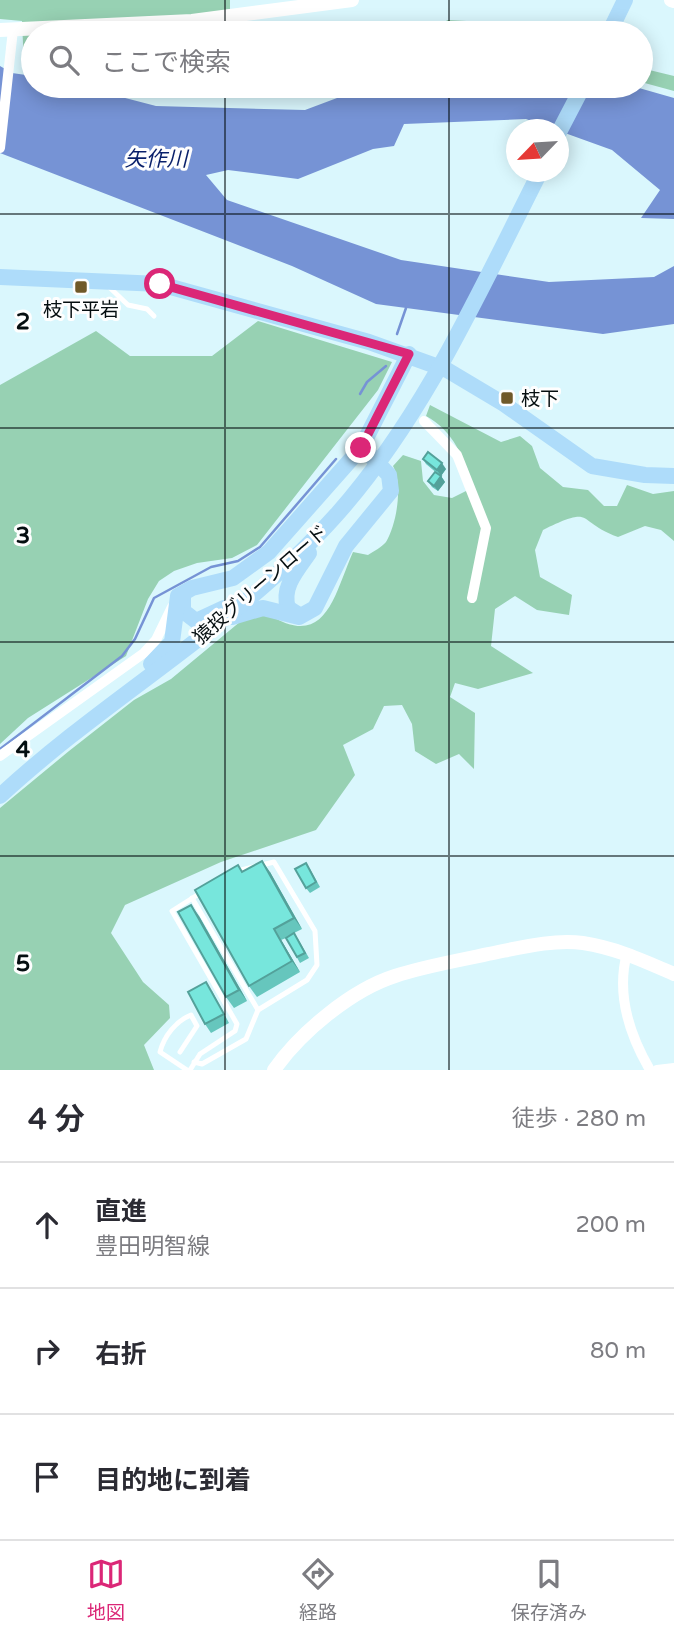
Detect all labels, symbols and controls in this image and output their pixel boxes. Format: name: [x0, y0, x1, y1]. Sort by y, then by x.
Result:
search box: [21, 21, 653, 98]
icon: search: [45, 41, 83, 79]
text: ここで検索: [101, 47, 231, 78]
north arrow: [506, 119, 569, 182]
water label: 矢作川: [125, 147, 189, 172]
route start: [144, 268, 175, 299]
marker: 枝下平岩: [73, 279, 89, 295]
place label: 枝下平岩: [43, 299, 119, 321]
text: 2: [16, 308, 30, 336]
place label: 枝下: [521, 388, 559, 410]
marker: 枝下: [499, 390, 515, 406]
route end: [345, 432, 376, 463]
street label: 猿投グリーンロード: [189, 521, 332, 649]
text: 3: [16, 522, 30, 550]
text: 4: [16, 736, 31, 764]
text: 5: [16, 950, 30, 978]
text: 4 分: [28, 1101, 85, 1138]
text: 徒歩 · 280 m: [512, 1105, 646, 1133]
text: 直進: [95, 1196, 147, 1227]
icon: ahead: [28, 1206, 66, 1244]
text: 200 m: [576, 1211, 646, 1239]
text: 豊田明智線: [95, 1233, 210, 1261]
icon: right: [28, 1332, 66, 1370]
text: 80 m: [590, 1337, 646, 1365]
text: 右折: [95, 1339, 147, 1370]
icon: arrive: [28, 1458, 66, 1496]
text: 目的地に到着: [95, 1465, 251, 1496]
tab: 地図: [87, 1555, 125, 1624]
tab: 経路: [299, 1555, 337, 1624]
tab: 保存済み: [511, 1555, 587, 1624]

